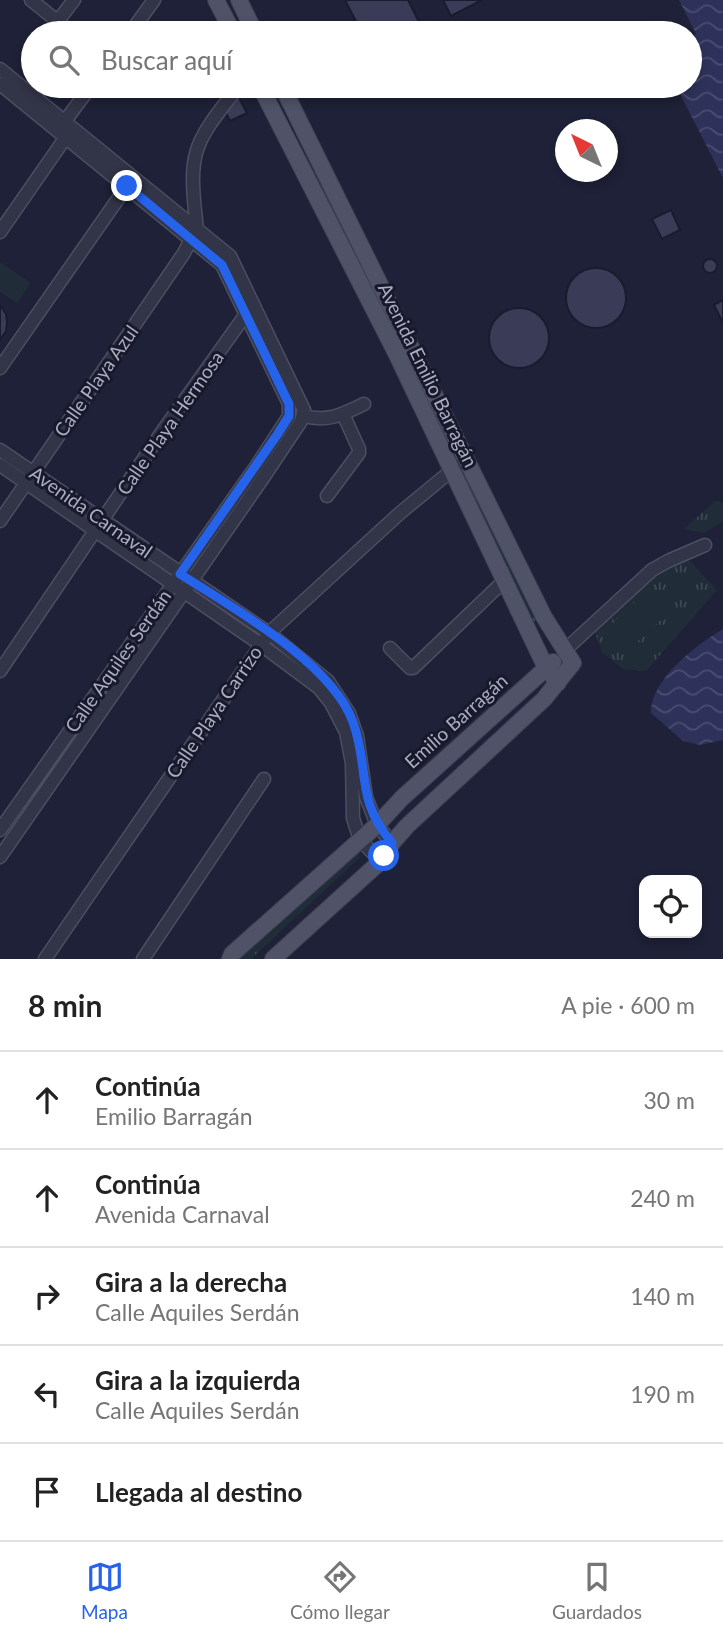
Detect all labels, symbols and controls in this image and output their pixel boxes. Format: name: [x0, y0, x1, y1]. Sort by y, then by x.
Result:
search box: [21, 21, 702, 98]
icon: search: [45, 41, 83, 79]
text: Buscar aquí: [101, 44, 232, 76]
north arrow: [555, 119, 618, 182]
route end: [111, 170, 142, 201]
street label: Avenida Emilio Barragán: [374, 279, 483, 471]
street label: Calle Playa Azul: [49, 321, 143, 441]
street label: Calle Playa Hermosa: [111, 346, 228, 499]
street label: Avenida Carnaval: [26, 461, 157, 562]
street label: Calle Aquiles Serdán: [60, 585, 175, 737]
street label: Calle Playa Carrizo: [161, 641, 266, 782]
street label: Emilio Barragán: [400, 669, 512, 773]
route start: [368, 840, 399, 871]
map controls: [639, 875, 702, 938]
button: locate: [639, 875, 702, 938]
text: 8 min: [28, 987, 102, 1023]
text: A pie · 600 m: [561, 991, 695, 1019]
text: Continúa: [95, 1070, 201, 1102]
icon: ahead: [28, 1081, 66, 1119]
text: 30 m: [644, 1086, 695, 1114]
text: Emilio Barragán: [95, 1102, 253, 1130]
text: Continúa: [95, 1168, 201, 1200]
icon: ahead: [28, 1179, 66, 1217]
text: 240 m: [630, 1184, 695, 1212]
text: Avenida Carnaval: [95, 1200, 270, 1228]
text: Gira a la derecha: [95, 1266, 287, 1298]
icon: right: [28, 1277, 66, 1315]
text: 140 m: [630, 1282, 695, 1310]
text: Calle Aquiles Serdán: [95, 1298, 300, 1326]
text: Gira a la izquierda: [95, 1364, 301, 1396]
icon: left: [28, 1375, 66, 1413]
text: 190 m: [630, 1380, 695, 1408]
text: Calle Aquiles Serdán: [95, 1396, 300, 1424]
icon: arrive: [28, 1473, 66, 1511]
text: Llegada al destino: [95, 1476, 302, 1508]
tab: Mapa: [81, 1558, 128, 1623]
tab: Cómo llegar: [290, 1558, 390, 1623]
tab: Guardados: [552, 1558, 642, 1623]

